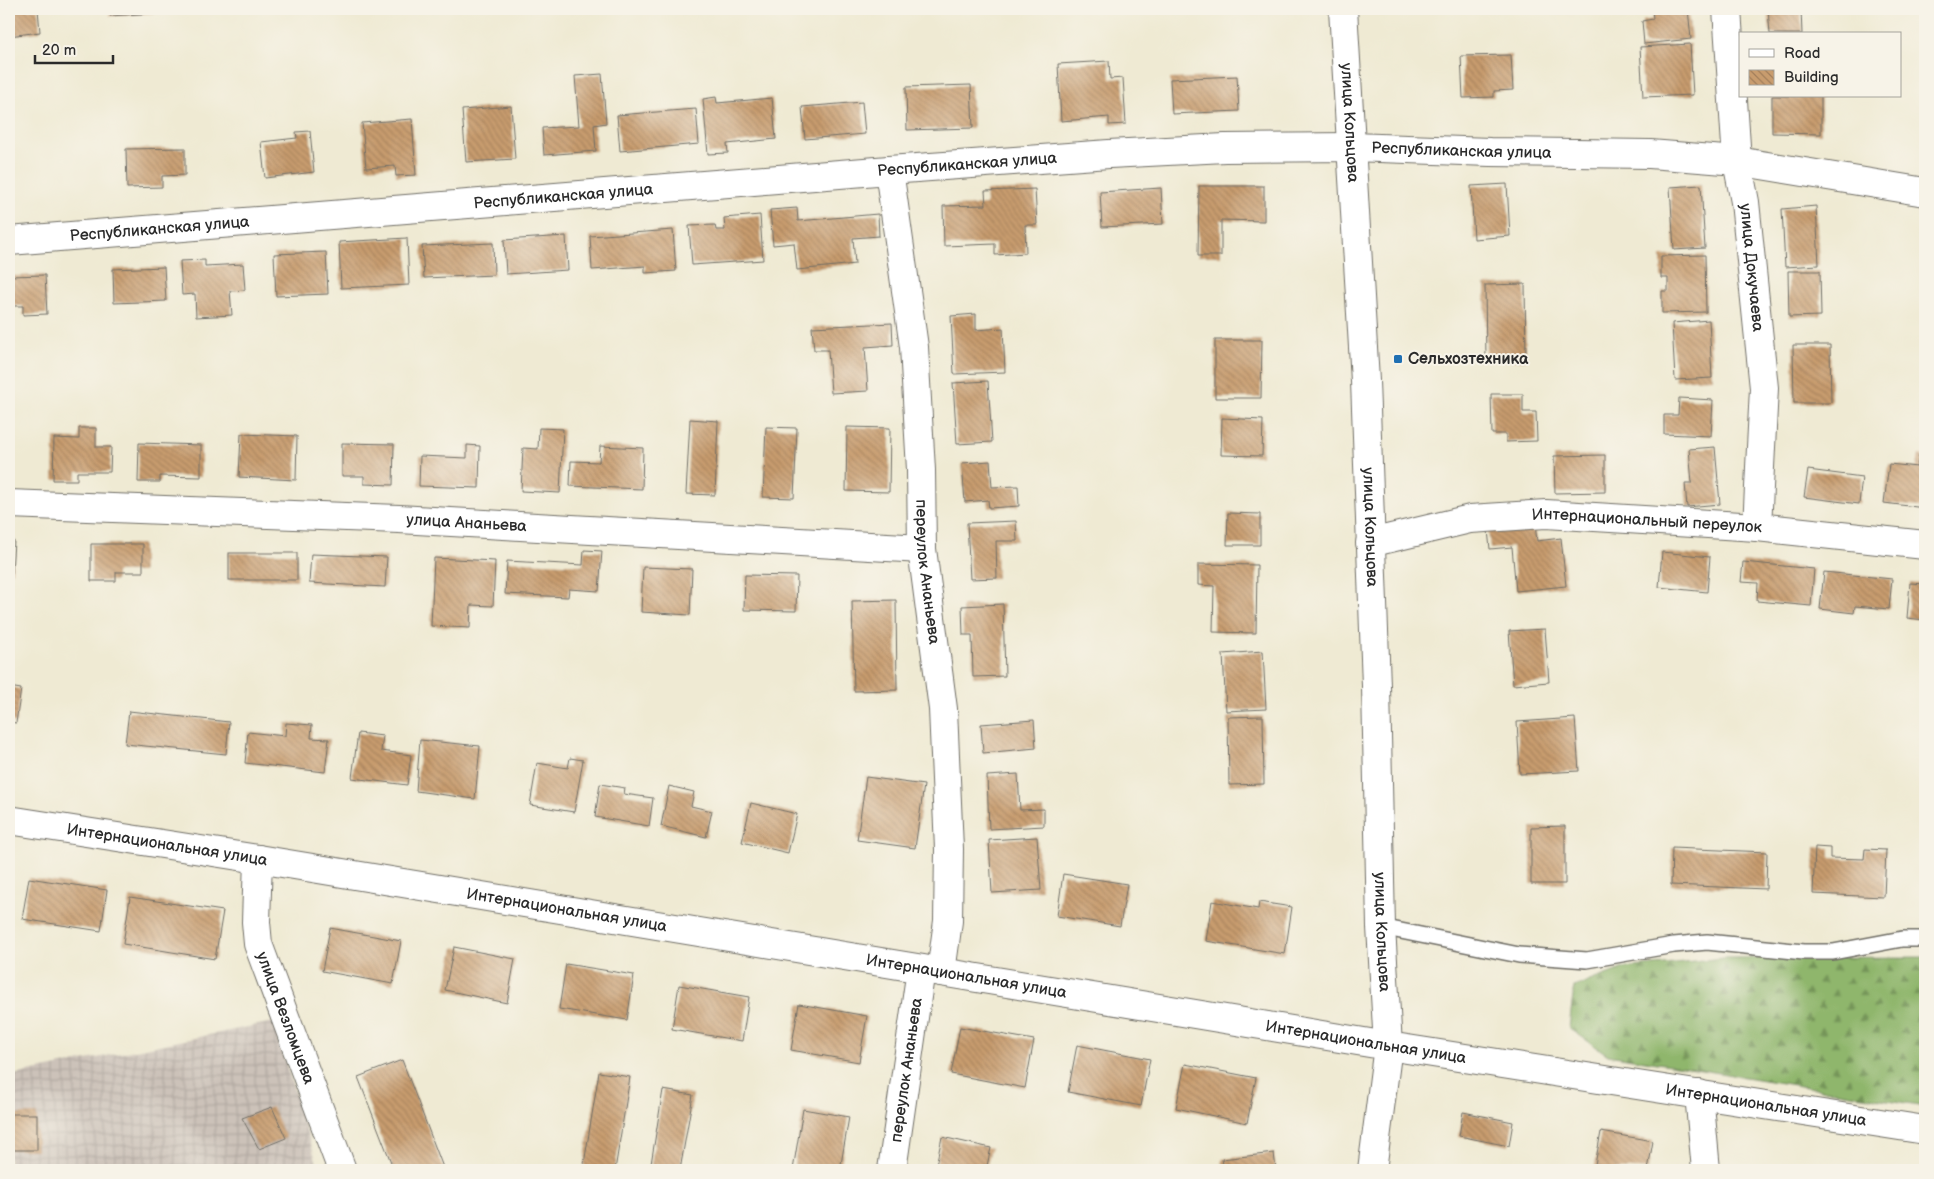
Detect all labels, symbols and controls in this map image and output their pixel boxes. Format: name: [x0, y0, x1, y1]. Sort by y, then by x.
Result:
scale bar: [35, 32, 112, 64]
legend: [1739, 32, 1902, 98]
text: 20 m: [42, 41, 76, 60]
text: Road: [1784, 44, 1820, 63]
street label: улица Кольцова: [1337, 62, 1363, 184]
text: Building: [1784, 68, 1839, 87]
street label: Республиканская улица: [1371, 138, 1552, 162]
street label: Республиканская улица: [876, 148, 1058, 180]
street label: Республиканская улица: [473, 180, 654, 213]
street label: улица Докучаева: [1736, 203, 1768, 333]
street label: Республиканская улица: [69, 212, 251, 246]
place label: Сельхозтехника: [1408, 350, 1529, 369]
marker: Сельхозтехника: [1392, 353, 1404, 365]
street label: улица Кольцова: [1359, 467, 1382, 588]
street label: переулок Ананьева: [912, 499, 944, 646]
street label: Интернациональный переулок: [1531, 504, 1763, 537]
street label: улица Ананьева: [406, 510, 528, 536]
street label: Интернациональная улица: [65, 820, 270, 870]
street label: улица Кольцова: [1370, 872, 1394, 993]
street label: Интернациональная улица: [465, 884, 669, 936]
street label: улица Везломцева: [252, 949, 319, 1087]
street label: Интернациональная улица: [865, 950, 1069, 1002]
street label: переулок Ананьева: [887, 996, 926, 1144]
street label: Интернациональная улица: [1264, 1016, 1468, 1068]
street label: Интернациональная улица: [1664, 1080, 1868, 1130]

